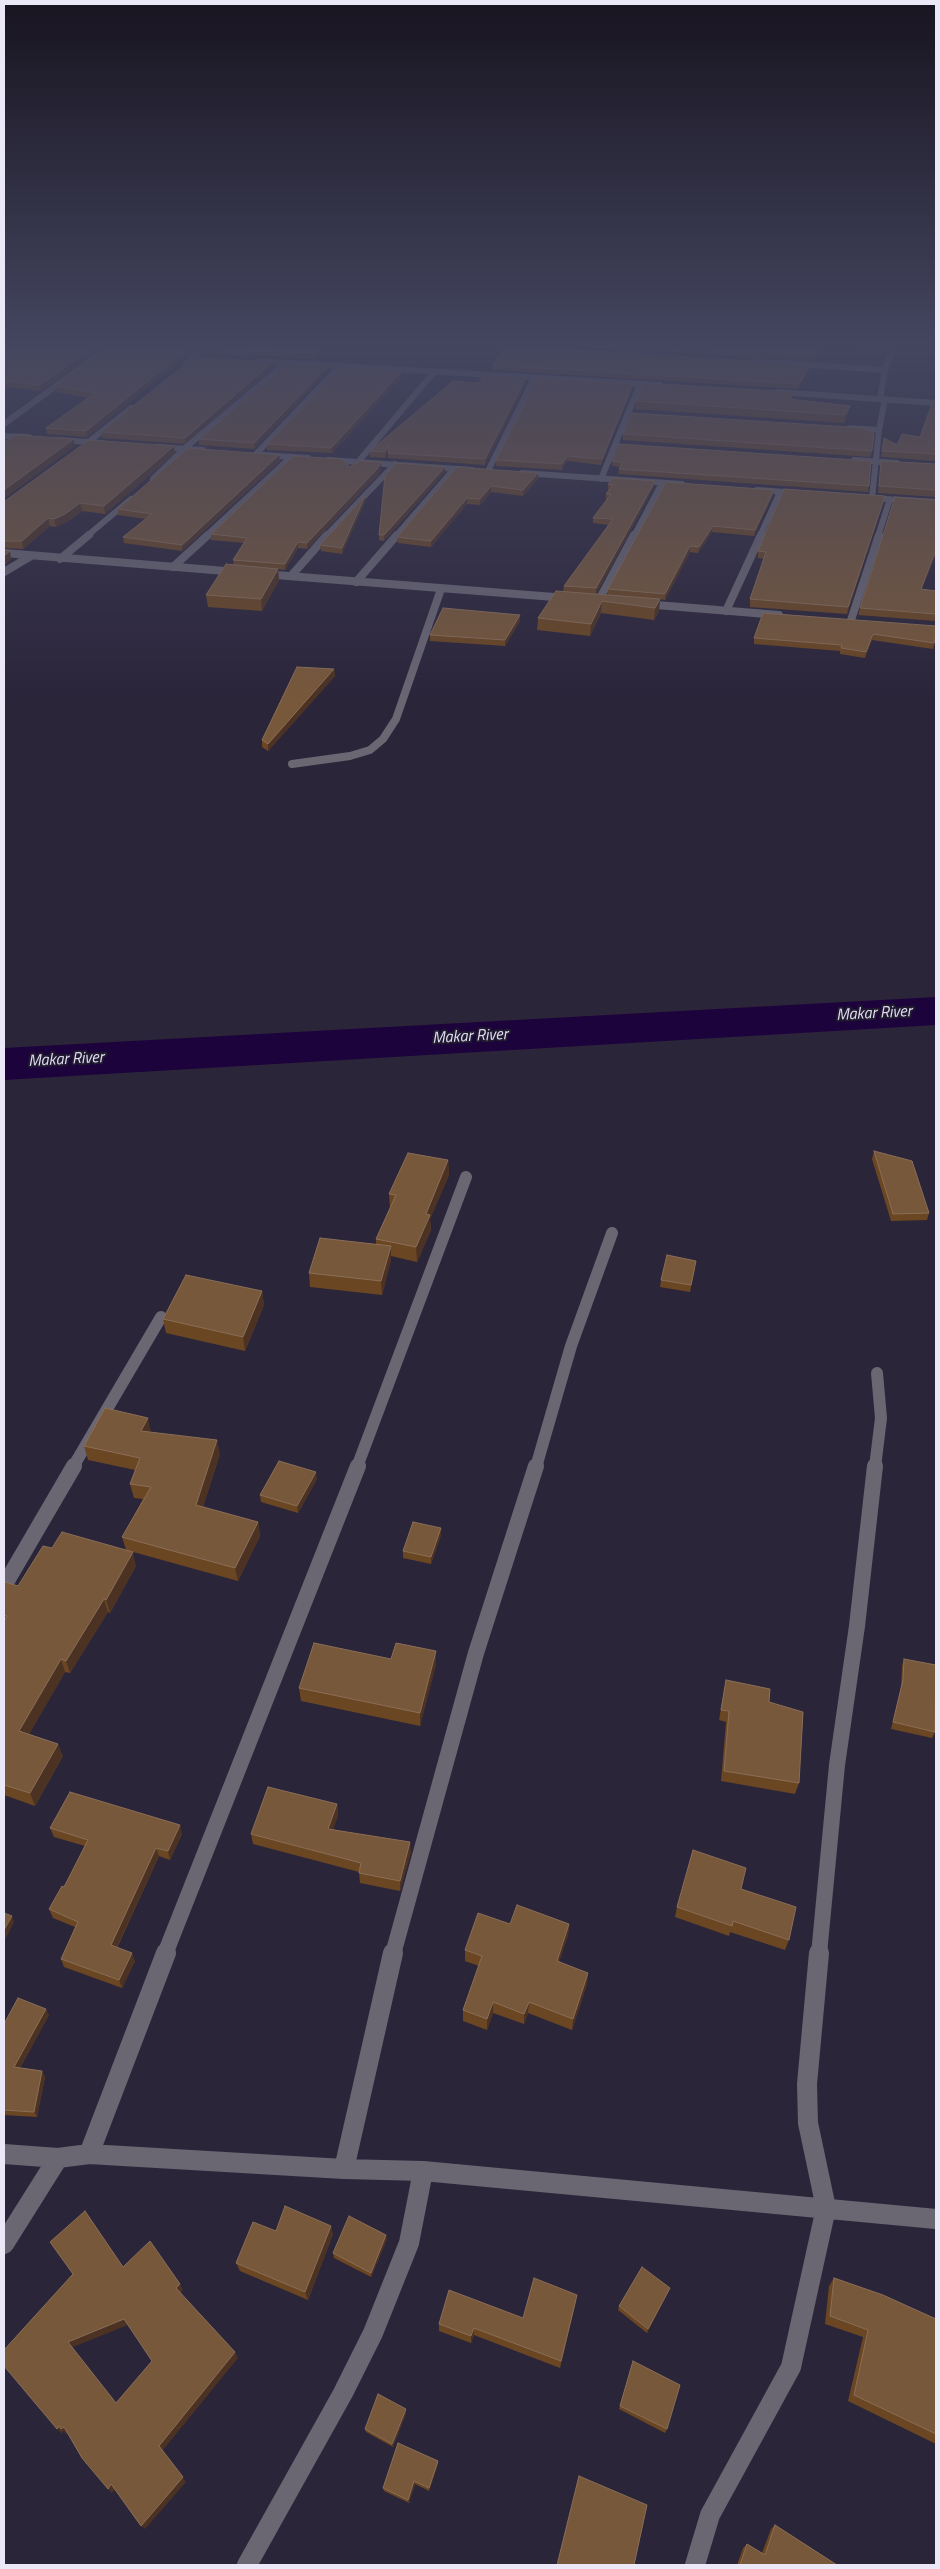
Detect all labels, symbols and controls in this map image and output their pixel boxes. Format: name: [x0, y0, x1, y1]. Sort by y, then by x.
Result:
water label: Makar River: [836, 1002, 912, 1026]
water label: Makar River: [432, 1025, 508, 1049]
water label: Makar River: [28, 1048, 104, 1072]

